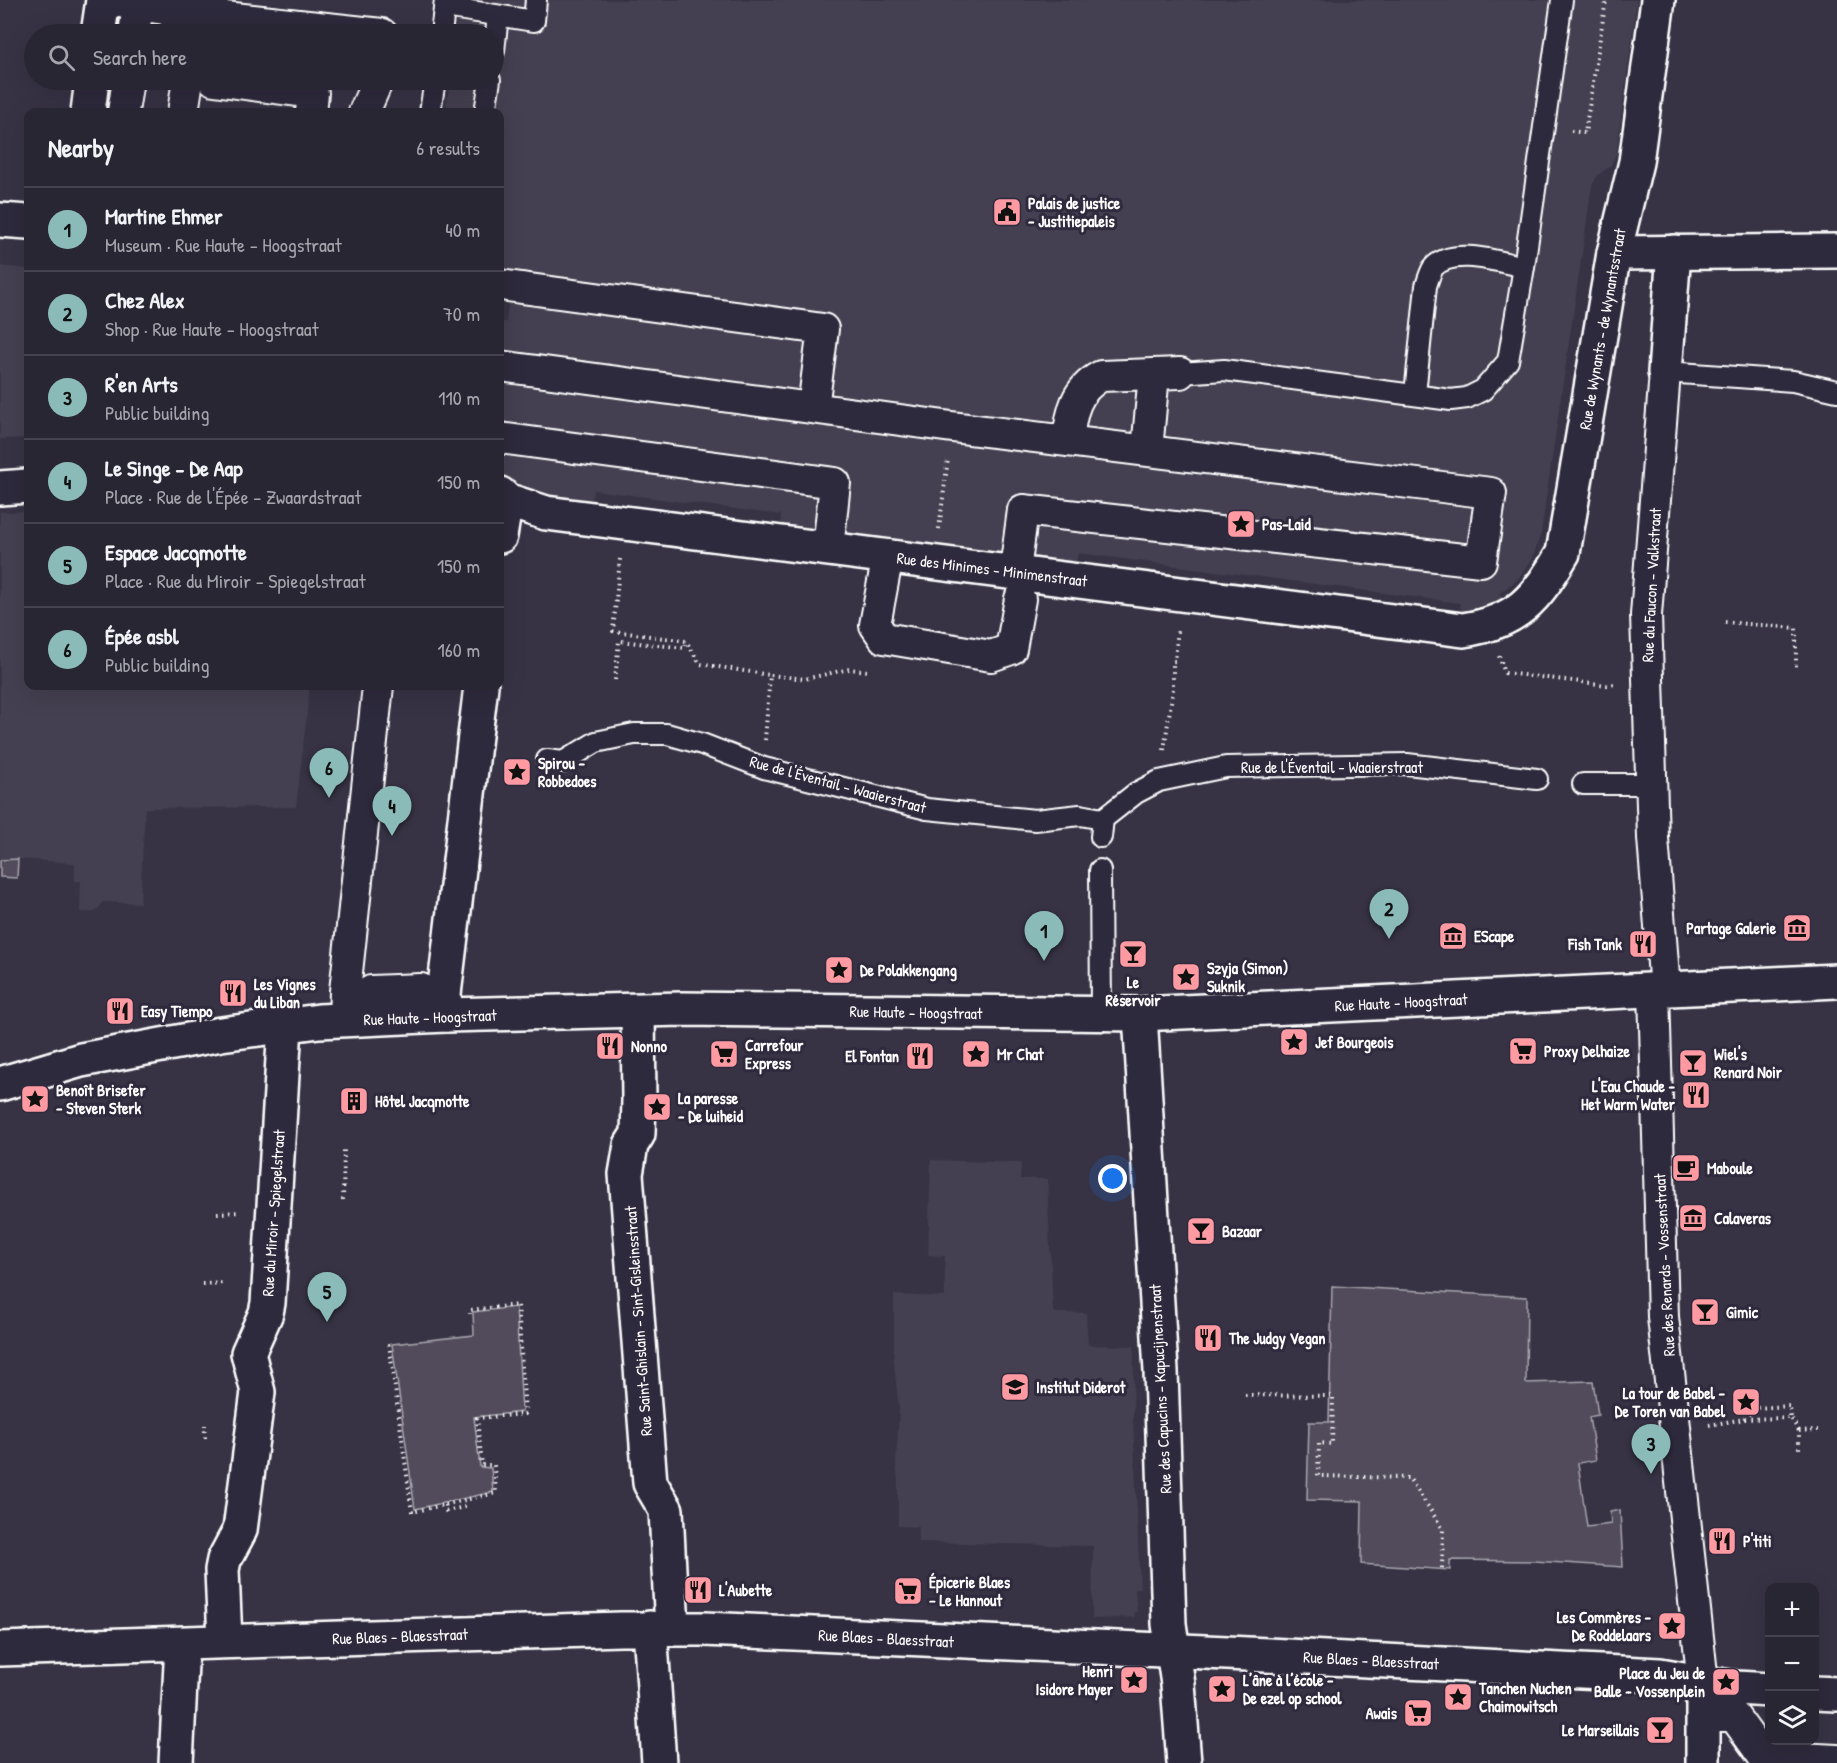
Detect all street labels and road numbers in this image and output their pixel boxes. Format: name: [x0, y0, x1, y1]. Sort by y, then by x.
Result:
street label: Rue de Wynants - de Wynantsstraat: [1573, 226, 1631, 431]
street label: Rue du Faucon - Valkstraat: [1636, 507, 1666, 663]
street label: Rue des Minimes - Minimenstraat: [896, 546, 1089, 592]
street label: Rue de l'Éventail - Waaierstraat: [747, 750, 929, 818]
street label: Rue de l'Éventail - Waaierstraat: [1241, 756, 1423, 778]
street label: Rue Haute - Hoogstraat: [1334, 988, 1468, 1016]
street label: Rue Haute - Hoogstraat: [849, 1000, 983, 1024]
street label: Rue Haute - Hoogstraat: [363, 1004, 497, 1030]
street label: Rue du Miroir - Spiegelstraat: [256, 1128, 290, 1297]
street label: Rue des Renards - Vossenstraat: [1648, 1173, 1680, 1357]
street label: Rue Saint-Ghislain - Sint-Gisleinsstraat: [619, 1205, 657, 1437]
street label: Rue des Capucins - Kapucijnenstraat: [1144, 1283, 1176, 1494]
street label: Rue Blaes - Blaesstraat: [332, 1623, 469, 1649]
street label: Rue Blaes - Blaesstraat: [818, 1623, 955, 1653]
street label: Rue Blaes - Blaesstraat: [1303, 1645, 1440, 1675]

